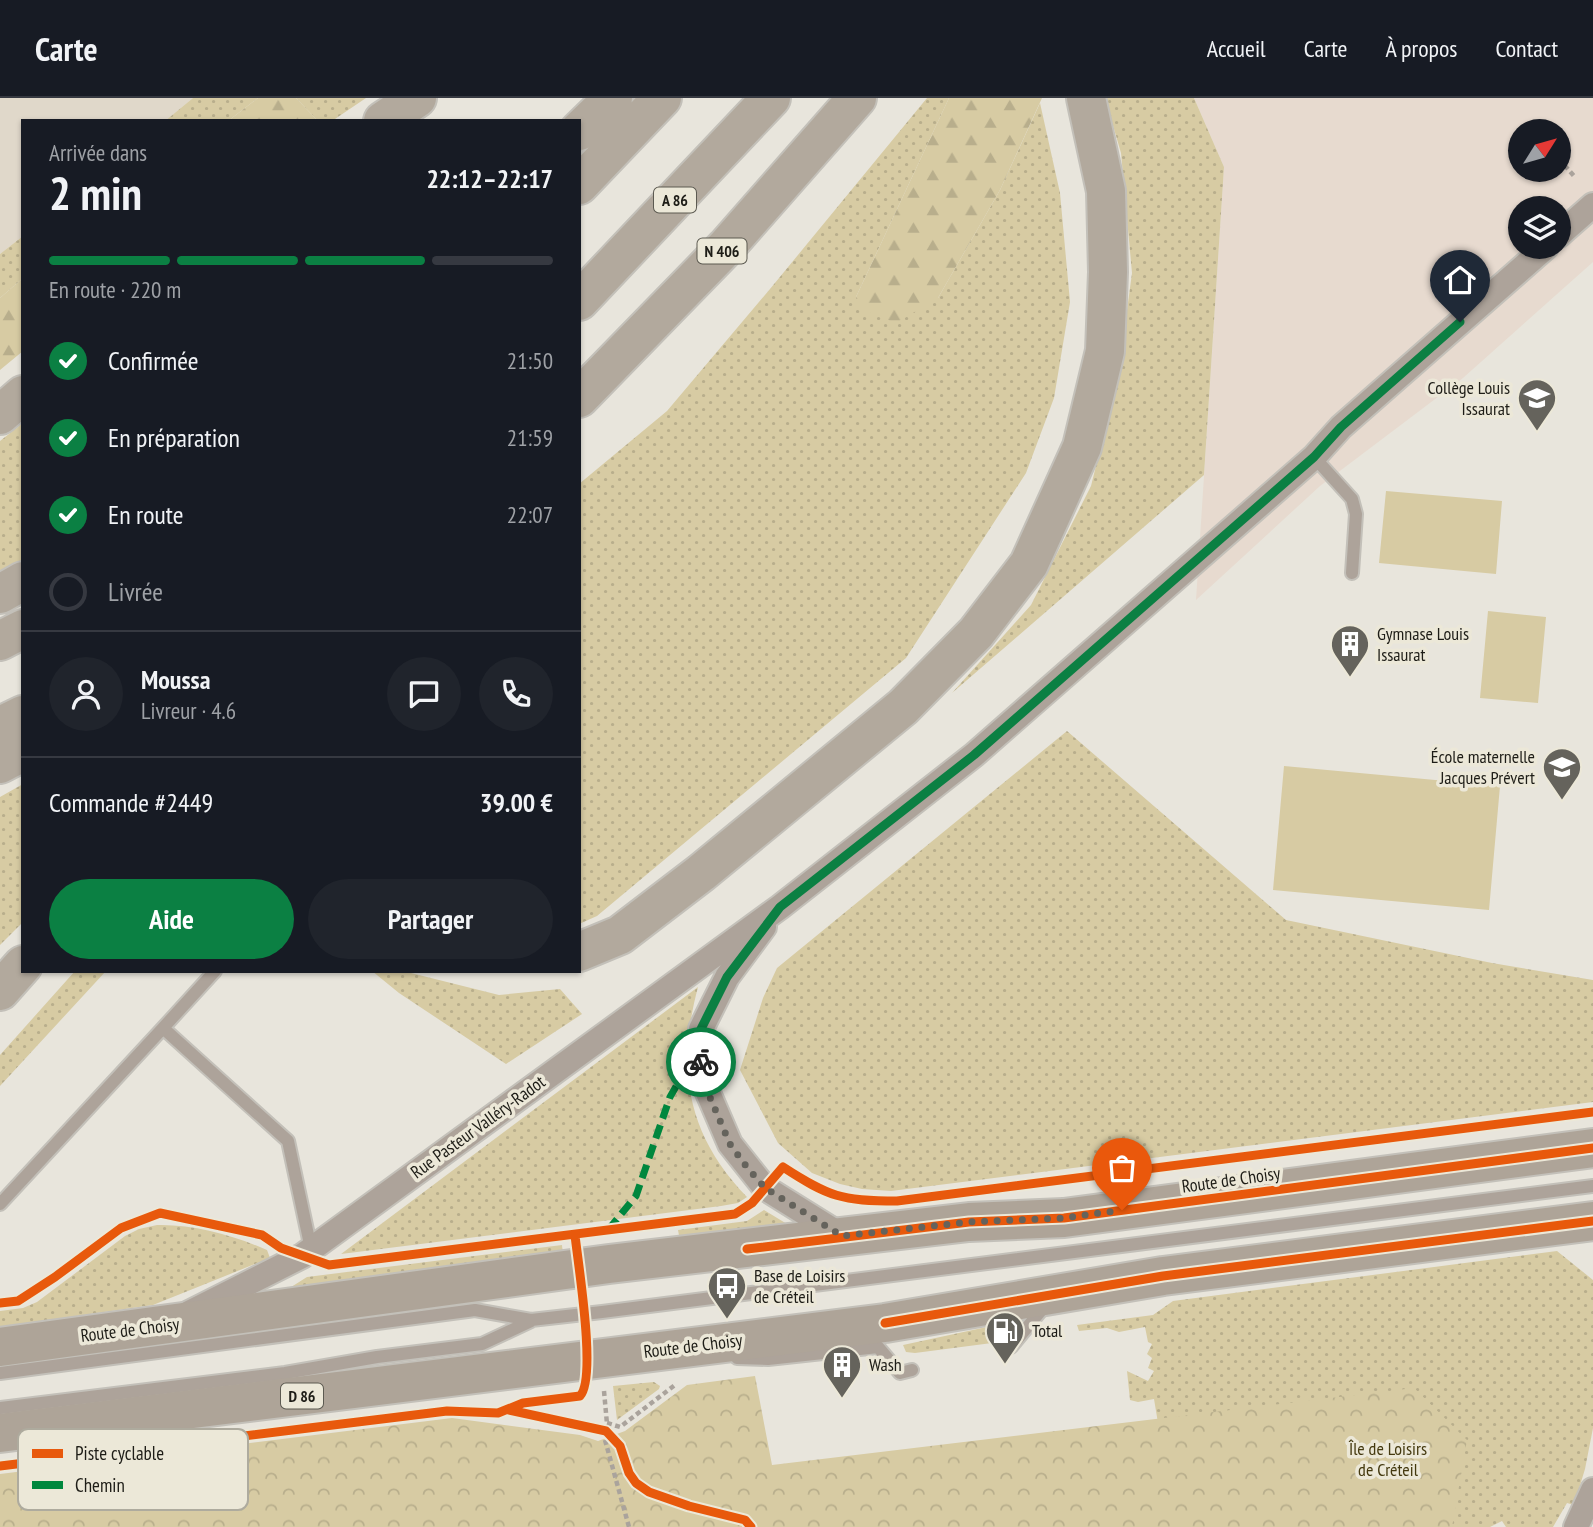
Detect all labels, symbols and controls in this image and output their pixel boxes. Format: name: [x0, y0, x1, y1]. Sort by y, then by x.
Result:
text: Carte: [35, 27, 98, 70]
text: Accueil: [1207, 33, 1266, 64]
text: Carte: [1304, 33, 1347, 64]
text: À propos: [1385, 33, 1457, 64]
text: Contact: [1495, 33, 1558, 64]
north arrow: [1508, 119, 1572, 182]
map controls: [1508, 119, 1571, 259]
text: Arrivée dans: [49, 138, 147, 167]
text: 22:12–22:17: [426, 162, 553, 195]
text: 2 min: [49, 163, 142, 223]
road number: A 86: [654, 188, 696, 212]
button: layers: [1508, 196, 1571, 259]
road number: N 406: [698, 238, 746, 264]
pin: [1430, 250, 1490, 322]
icon: home: [1441, 261, 1479, 299]
text: En route · 220 m: [49, 275, 181, 304]
icon: check: [49, 342, 87, 380]
text: Confirmée: [108, 344, 199, 377]
text: 21:50: [507, 346, 553, 375]
place label: Collège Louis Issaurat: [1428, 376, 1510, 420]
school or university icon: Collège Louis Issaurat: [1516, 377, 1558, 432]
icon: check: [49, 419, 87, 457]
text: En préparation: [108, 421, 240, 454]
text: 21:59: [507, 423, 553, 452]
icon: check: [49, 496, 87, 534]
text: En route: [108, 498, 183, 531]
text: 22:07: [507, 500, 553, 529]
text: Livrée: [108, 575, 163, 608]
place label: Gymnase Louis Issaurat: [1377, 622, 1469, 666]
building icon: Gymnase Louis Issaurat: [1329, 623, 1371, 678]
button: person: [49, 657, 123, 731]
button: chat: [387, 657, 461, 731]
button: phone: [479, 657, 553, 731]
text: Moussa: [141, 663, 210, 696]
text: Livreur · 4.6: [141, 696, 236, 725]
place label: École maternelle Jacques Prévert: [1431, 745, 1535, 789]
school or university icon: École maternelle Jacques Prévert: [1541, 746, 1583, 801]
text: Commande #2449: [49, 786, 213, 819]
text: 39.00 €: [480, 786, 553, 819]
button: Aide: [49, 879, 294, 959]
button: Partager: [308, 879, 553, 959]
courier: [666, 1027, 736, 1097]
icon: bike: [682, 1043, 720, 1081]
street label: Rue Pasteur Valléry-Radot: [406, 1070, 550, 1183]
pin: [1092, 1138, 1152, 1210]
icon: bag: [1103, 1149, 1141, 1187]
street label: Route de Choisy: [1180, 1161, 1282, 1198]
place label: Base de Loisirs de Créteil: [754, 1264, 845, 1308]
bus stop icon: Base de Loisirs de Créteil: [706, 1265, 748, 1320]
fuel station icon: Total: [984, 1310, 1026, 1365]
street label: Route de Choisy: [79, 1312, 181, 1347]
place label: Total: [1032, 1319, 1063, 1342]
street label: Route de Choisy: [642, 1328, 744, 1363]
building icon: Wash: [821, 1344, 863, 1399]
place label: Wash: [869, 1353, 902, 1376]
road number: D 86: [281, 1384, 323, 1408]
legend: [18, 1429, 248, 1510]
park label: Île de Loisirs de Créteil: [1348, 1437, 1427, 1481]
text: Piste cyclable: [75, 1441, 164, 1465]
text: Chemin: [75, 1473, 125, 1497]

